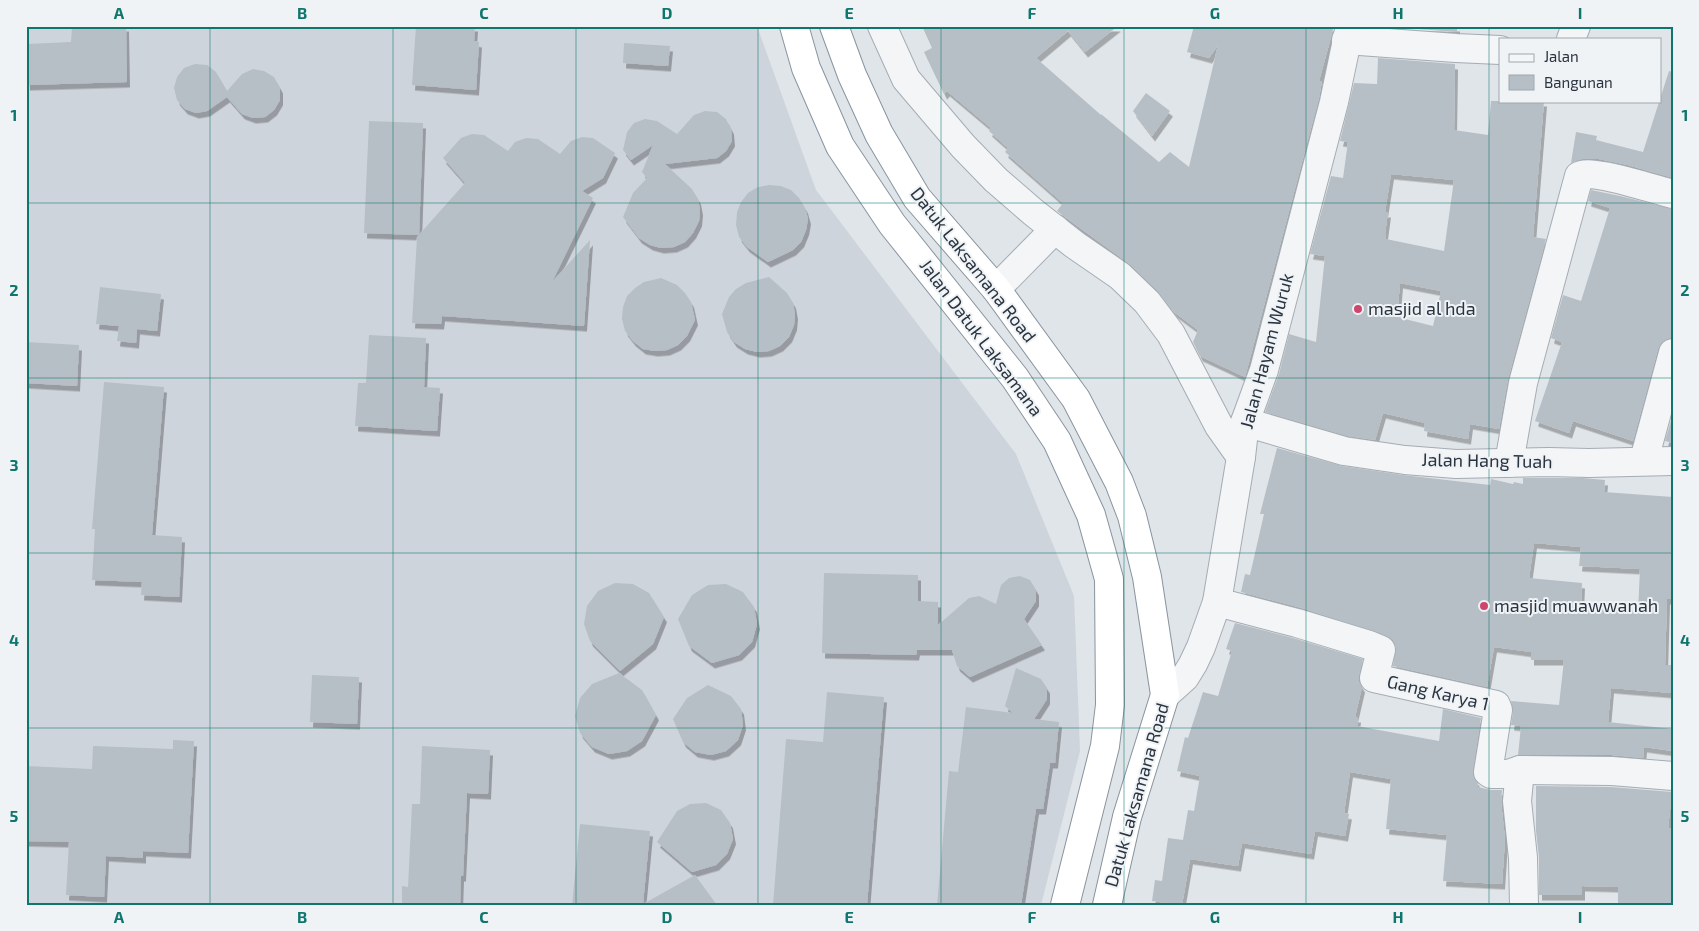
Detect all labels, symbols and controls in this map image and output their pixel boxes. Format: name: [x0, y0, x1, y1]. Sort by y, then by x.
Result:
text: A: [114, 3, 125, 22]
text: B: [297, 3, 307, 22]
text: C: [479, 3, 489, 22]
text: D: [662, 3, 673, 22]
text: E: [844, 3, 854, 22]
text: F: [1028, 3, 1037, 22]
text: G: [1210, 3, 1220, 22]
text: H: [1392, 3, 1404, 22]
text: I: [1578, 3, 1582, 22]
legend: [1499, 38, 1662, 102]
text: Jalan: [1544, 47, 1579, 65]
text: Bangunan: [1544, 73, 1613, 91]
text: 1: [11, 105, 17, 124]
text: 1: [1682, 105, 1688, 124]
street label: Datuk Laksamana Road: [906, 182, 1041, 346]
street label: Jalan Datuk Laksamana: [916, 255, 1048, 420]
street label: Jalan Hayam Wuruk: [1235, 270, 1297, 431]
text: 2: [9, 280, 19, 299]
text: 2: [1680, 280, 1690, 299]
place label: masjid al hda: [1368, 297, 1476, 319]
marker: masjid al hda: [1352, 303, 1364, 315]
street label: Jalan Hang Tuah: [1421, 448, 1553, 472]
text: 3: [9, 455, 19, 474]
text: 3: [1680, 455, 1690, 474]
place label: masjid muawwanah: [1494, 594, 1658, 616]
marker: masjid muawwanah: [1478, 600, 1490, 612]
text: 4: [9, 630, 19, 649]
text: 4: [1680, 630, 1690, 649]
street label: Gang Karya 1: [1385, 670, 1491, 714]
street label: Datuk Laksamana Road: [1099, 700, 1173, 889]
text: 5: [10, 806, 19, 825]
text: 5: [1681, 806, 1690, 825]
text: A: [114, 907, 125, 926]
text: B: [297, 907, 307, 926]
text: C: [479, 907, 489, 926]
text: D: [662, 907, 673, 926]
text: E: [844, 907, 854, 926]
text: F: [1028, 907, 1037, 926]
text: G: [1210, 907, 1220, 926]
text: H: [1392, 907, 1404, 926]
text: I: [1578, 907, 1582, 926]

